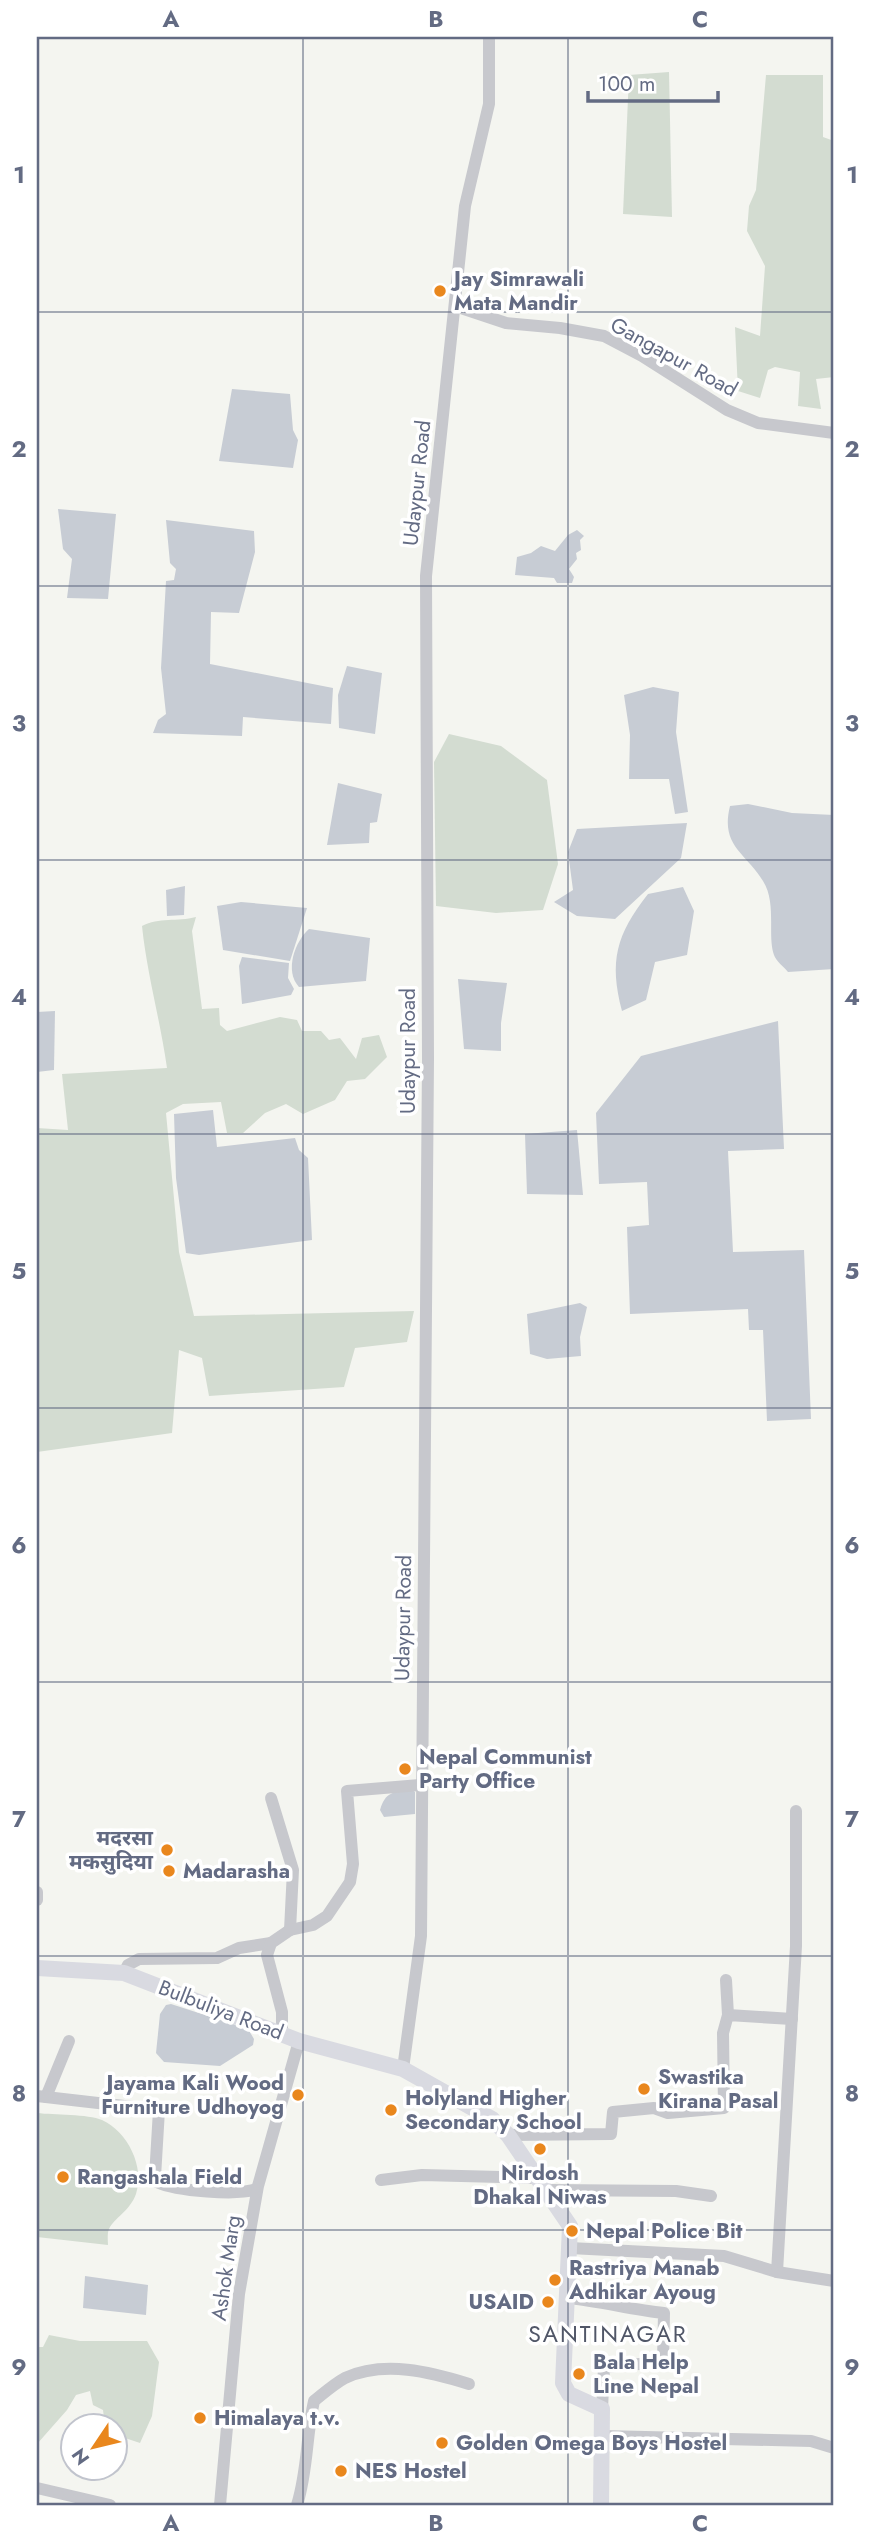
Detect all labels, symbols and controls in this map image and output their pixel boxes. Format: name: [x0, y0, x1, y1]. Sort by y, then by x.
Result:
text: A: [162, 2, 180, 36]
text: B: [428, 2, 444, 36]
text: C: [692, 2, 708, 36]
scale bar: [588, 60, 717, 104]
text: 100 m: [598, 69, 655, 99]
text: 1: [13, 158, 25, 192]
text: 1: [846, 158, 858, 192]
place label: Jay Simrawali Mata Mandir: [450, 264, 584, 318]
marker: Jay Simrawali Mata Mandir: [432, 283, 448, 299]
street label: Gangapur Road: [605, 310, 743, 404]
street label: Udaypur Road: [395, 419, 439, 547]
text: 2: [11, 432, 27, 466]
text: 2: [844, 432, 860, 466]
text: 3: [12, 706, 26, 740]
text: 3: [845, 706, 859, 740]
text: 4: [11, 980, 27, 1014]
text: 4: [844, 980, 860, 1014]
street label: Udaypur Road: [393, 988, 423, 1114]
text: 5: [12, 1254, 26, 1288]
text: 5: [845, 1254, 859, 1288]
text: 6: [11, 1528, 27, 1562]
text: 6: [844, 1528, 860, 1562]
street label: Udaypur Road: [387, 1555, 419, 1681]
place label: Nepal Communist Party Office: [419, 1742, 592, 1796]
marker: Nepal Communist Party Office: [397, 1761, 413, 1777]
text: 7: [12, 1802, 26, 1836]
text: 7: [845, 1802, 859, 1836]
place label: मदरसा मकसुदिया: [69, 1823, 154, 1877]
marker: मदरसा मकसुदिया: [159, 1842, 175, 1858]
place label: Madarasha: [183, 1856, 290, 1886]
marker: Madarasha: [161, 1863, 177, 1879]
street label: Bulbuliya Road: [154, 1972, 288, 2048]
place label: Swastika Kirana Pasal: [658, 2062, 778, 2116]
place label: Jayama Kali Wood Furniture Udhoyog: [101, 2068, 284, 2122]
text: 8: [12, 2076, 26, 2110]
text: 8: [845, 2076, 859, 2110]
marker: Swastika Kirana Pasal: [636, 2081, 652, 2097]
place label: Holyland Higher Secondary School: [405, 2083, 582, 2137]
marker: Jayama Kali Wood Furniture Udhoyog: [290, 2087, 306, 2103]
marker: Holyland Higher Secondary School: [383, 2102, 399, 2118]
marker: Nirdosh Dhakal Niwas: [532, 2141, 548, 2157]
place label: Nirdosh Dhakal Niwas: [473, 2158, 607, 2212]
place label: Rangashala Field: [77, 2162, 242, 2192]
marker: Rangashala Field: [55, 2169, 71, 2185]
street label: Ashok Marg: [204, 2213, 248, 2323]
place label: Nepal Police Bit: [586, 2216, 743, 2246]
marker: Nepal Police Bit: [564, 2223, 580, 2239]
place label: Rastriya Manab Adhikar Ayoug: [568, 2253, 720, 2307]
marker: Rastriya Manab Adhikar Ayoug: [547, 2272, 563, 2288]
place label: USAID: [469, 2287, 534, 2317]
marker: USAID: [540, 2294, 556, 2310]
district label: SANTINAGAR: [528, 2317, 688, 2351]
place label: Bala Help Line Nepal: [593, 2347, 699, 2401]
text: 9: [11, 2350, 27, 2384]
text: 9: [844, 2350, 860, 2384]
marker: Bala Help Line Nepal: [571, 2366, 587, 2382]
place label: Himalaya t.v.: [214, 2403, 340, 2433]
marker: Himalaya t.v.: [192, 2410, 208, 2426]
north arrow: [60, 2412, 130, 2482]
place label: Golden Omega Boys Hostel: [456, 2428, 727, 2458]
marker: Golden Omega Boys Hostel: [434, 2435, 450, 2451]
text: N: [65, 2443, 96, 2470]
place label: NES Hostel: [355, 2456, 467, 2486]
marker: NES Hostel: [333, 2463, 349, 2479]
text: A: [162, 2506, 180, 2540]
text: B: [428, 2506, 444, 2540]
text: C: [692, 2506, 708, 2540]

